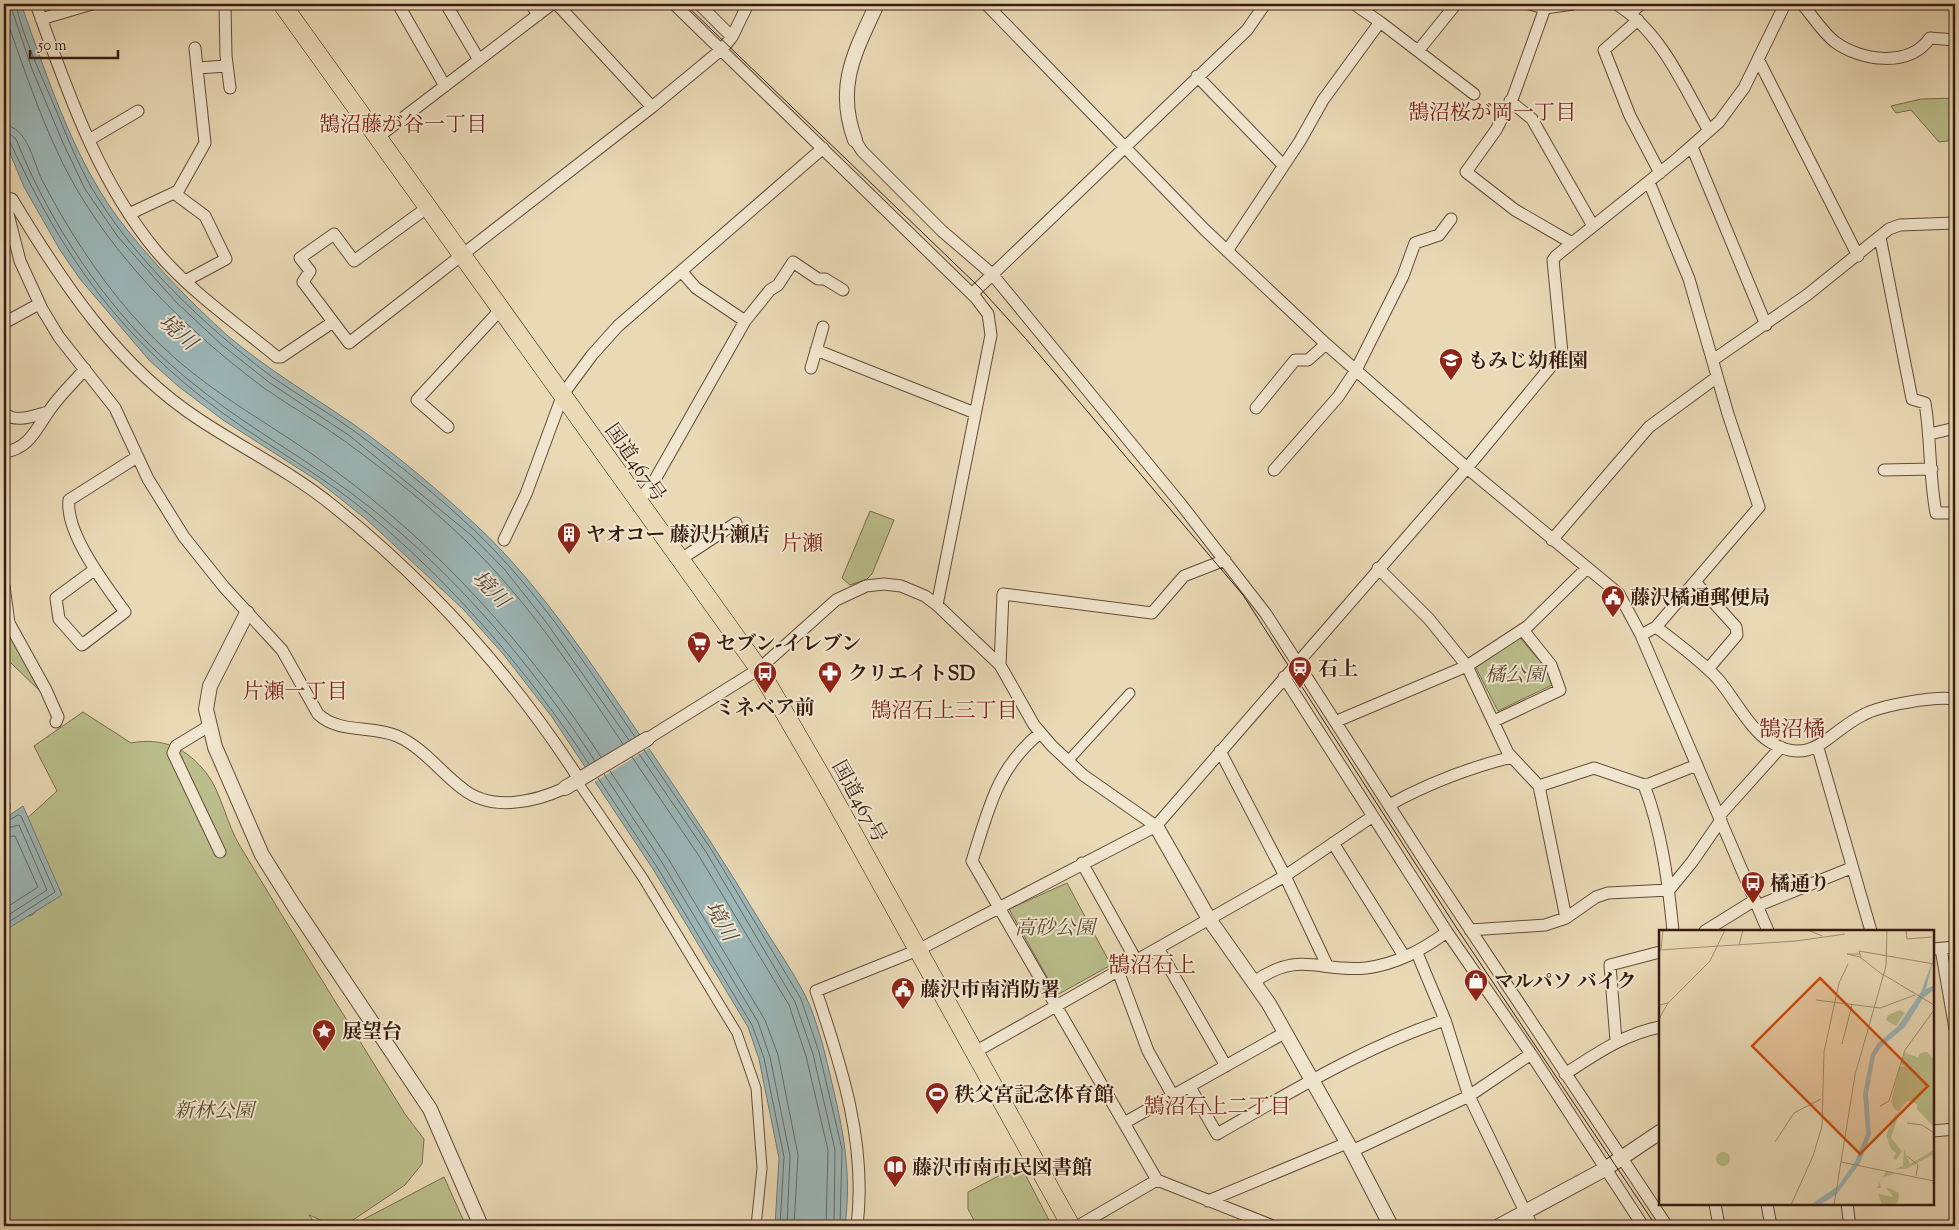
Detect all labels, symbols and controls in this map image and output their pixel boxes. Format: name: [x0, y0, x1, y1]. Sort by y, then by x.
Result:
scale bar: [30, 28, 118, 60]
text: 50 m: [37, 36, 67, 57]
district label: 鵠沼桜が岡一丁目: [1408, 99, 1576, 129]
district label: 鵠沼藤が谷一丁目: [319, 111, 487, 141]
water label: 境川: [151, 308, 204, 360]
school or university icon: もみじ幼稚園: [1438, 347, 1464, 381]
place label: もみじ幼稚園: [1468, 348, 1588, 377]
street label: 国道467号: [596, 418, 672, 509]
building icon: ヤオコー 藤沢片瀬店: [556, 521, 582, 555]
place label: ヤオコー 藤沢片瀬店: [586, 522, 769, 551]
district label: 片瀬: [781, 530, 823, 560]
water label: 境川: [464, 565, 516, 617]
public building icon: 藤沢橘通郵便局: [1600, 584, 1626, 618]
place label: 藤沢橘通郵便局: [1630, 585, 1770, 614]
supermarket icon: セブン-イレブン: [686, 630, 712, 664]
place label: セブン-イレブン: [716, 631, 861, 660]
station icon: 石上: [1287, 655, 1313, 689]
place label: 石上: [1318, 656, 1358, 685]
bus stop icon: ミネベア前: [752, 660, 778, 694]
pharmacy icon: クリエイトSD: [817, 660, 843, 694]
place label: クリエイトSD: [848, 661, 976, 690]
park label: 橘公園: [1485, 662, 1548, 691]
district label: 片瀬一丁目: [243, 678, 348, 708]
place label: ミネベア前: [715, 695, 815, 724]
district label: 鵠沼石上三丁目: [871, 697, 1018, 727]
district label: 鵠沼橘: [1759, 715, 1825, 747]
street label: 国道467号: [823, 756, 892, 849]
bus stop icon: 橘通り: [1740, 870, 1766, 904]
place label: 橘通り: [1770, 871, 1830, 900]
water label: 境川: [696, 896, 744, 949]
park label: 高砂公園: [1015, 915, 1098, 944]
inset map: [1659, 930, 1934, 1205]
district label: 鵠沼石上: [1108, 951, 1196, 983]
shop icon: マルパソ バイク: [1463, 968, 1489, 1002]
place label: マルパソ バイク: [1494, 969, 1636, 998]
public building icon: 藤沢市南消防署: [890, 976, 916, 1010]
place label: 藤沢市南消防署: [920, 977, 1060, 1006]
place icon: 展望台: [311, 1018, 337, 1052]
place label: 展望台: [342, 1019, 402, 1048]
sports icon: 秩父宮記念体育館: [924, 1081, 950, 1115]
place label: 秩父宮記念体育館: [954, 1082, 1114, 1111]
district label: 鵠沼石上二丁目: [1144, 1093, 1291, 1123]
park label: 新林公園: [174, 1098, 257, 1127]
library icon: 藤沢市南市民図書館: [882, 1154, 908, 1188]
place label: 藤沢市南市民図書館: [912, 1155, 1092, 1184]

